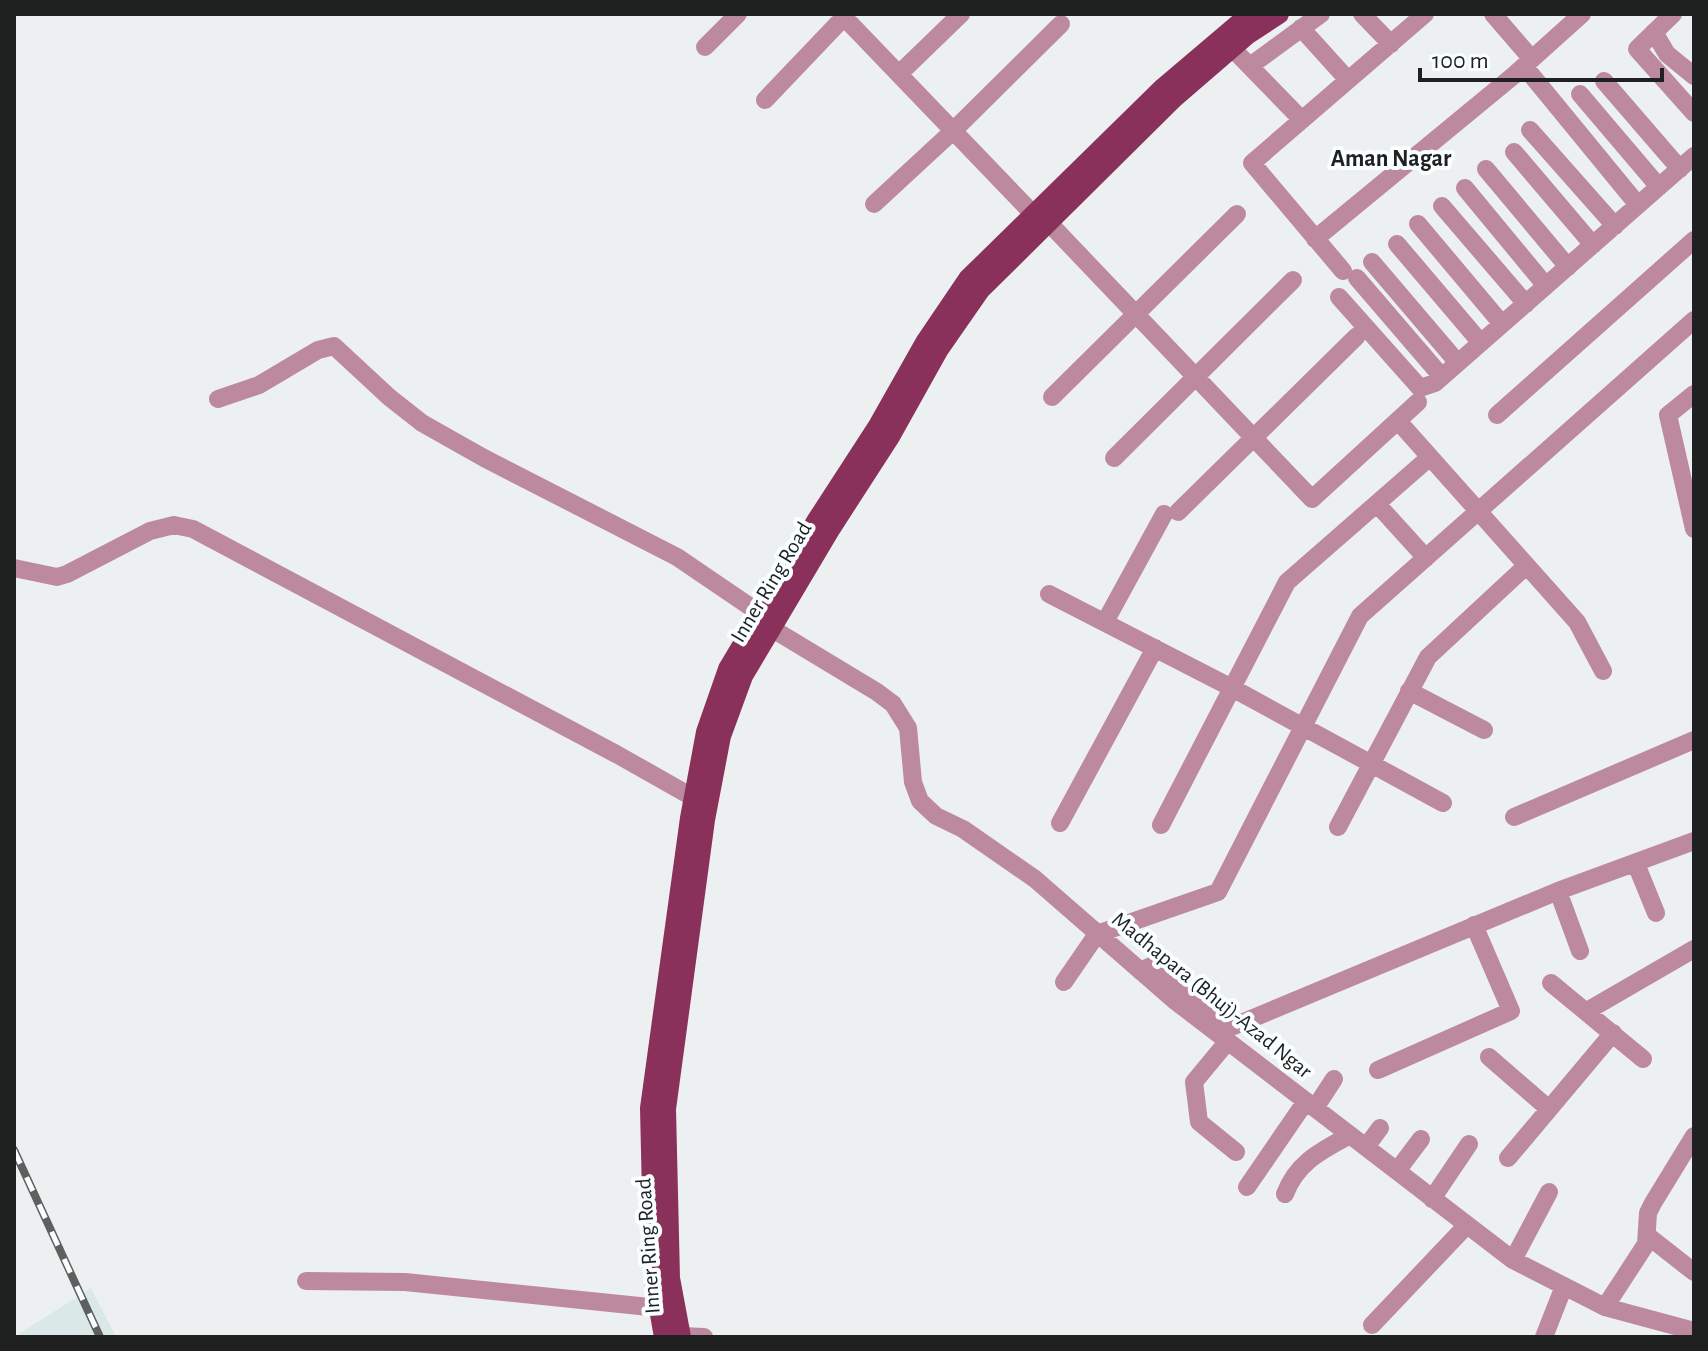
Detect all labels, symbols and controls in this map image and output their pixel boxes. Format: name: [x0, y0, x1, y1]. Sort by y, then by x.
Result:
scale bar: [1420, 32, 1662, 82]
text: 100 m: [1432, 49, 1489, 73]
district label: Aman Nagar: [1331, 147, 1452, 171]
street label: Inner Ring Road: [727, 518, 815, 646]
street label: Madhapara (Bhuj)-Azad Ngar: [1108, 908, 1316, 1082]
street label: Inner Ring Road: [632, 1177, 664, 1315]

